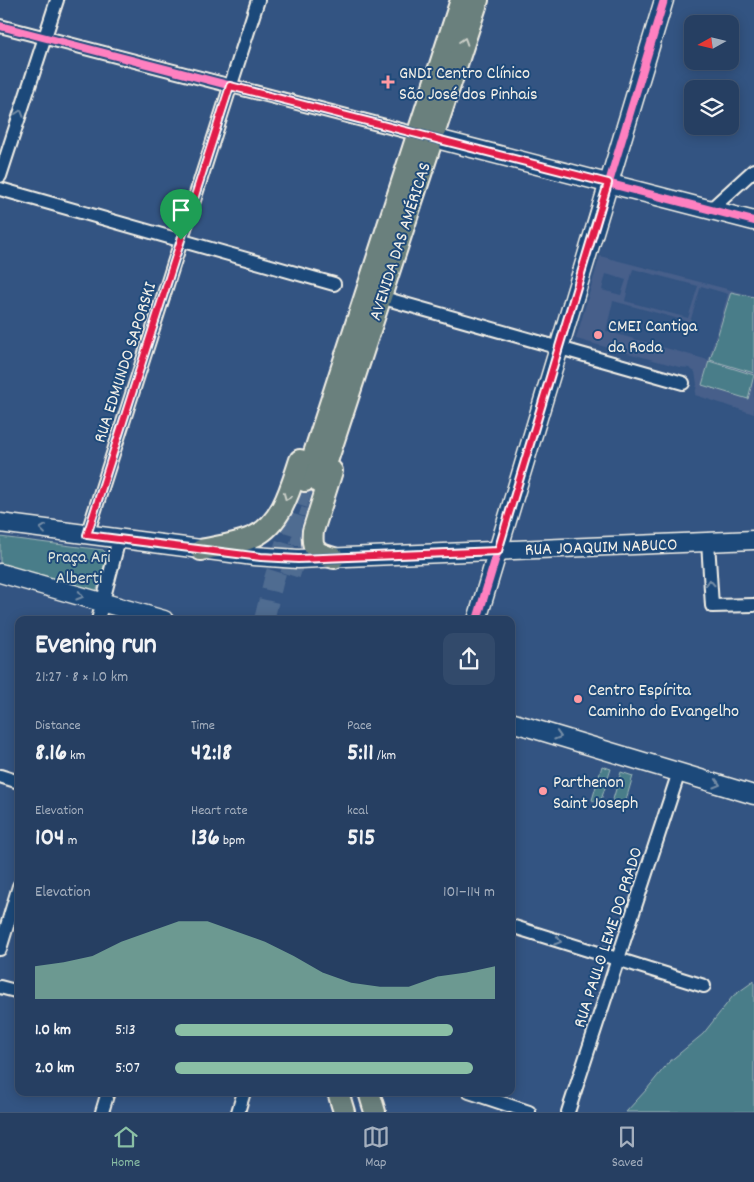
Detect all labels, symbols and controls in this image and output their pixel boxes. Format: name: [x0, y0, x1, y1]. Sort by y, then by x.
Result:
north arrow: [684, 15, 739, 70]
map controls: [684, 15, 739, 135]
one-way arrow: [458, 38, 468, 46]
place label: GNDI Centro Clínico São José dos Pinhais: [399, 62, 538, 108]
marker: GNDI Centro Clínico São José dos Pinhais: [381, 75, 395, 89]
button: layers: [684, 80, 739, 135]
one-way arrow: [15, 110, 25, 118]
street label: AVENIDA DAS AMÉRICAS: [364, 159, 439, 324]
pin: [160, 189, 202, 240]
icon: arrive: [167, 196, 195, 224]
street label: RUA EDMUNDO SAPORSKI: [89, 279, 164, 446]
place label: CMEI Cantiga da Roda: [608, 315, 698, 361]
marker: CMEI Cantiga da Roda: [592, 329, 604, 341]
one-way arrow: [283, 492, 293, 501]
one-way arrow: [39, 524, 47, 535]
street label: RUA JOAQUIM NABUCO: [524, 533, 678, 564]
park label: Praça Ari Alberti: [48, 546, 110, 592]
one-way arrow: [705, 578, 716, 586]
one-way arrow: [76, 590, 84, 600]
text: Evening run: [35, 627, 157, 667]
button: share: [443, 633, 495, 685]
text: 21:27 · 8 × 1.0 km: [35, 666, 128, 689]
place label: Centro Espírita Caminho do Evangelho: [588, 679, 739, 725]
marker: Centro Espírita Caminho do Evangelho: [572, 693, 584, 705]
text: Distance: [35, 716, 81, 736]
text: Time: [191, 716, 215, 736]
text: Pace: [347, 716, 372, 736]
one-way arrow: [553, 731, 562, 741]
text: 8.16: [35, 736, 67, 772]
text: 42:18: [191, 736, 232, 772]
text: 5:11: [347, 736, 374, 772]
text: km: [67, 746, 85, 766]
text: /km: [374, 746, 396, 766]
place label: Parthenon Saint Joseph: [553, 771, 638, 817]
one-way arrow: [712, 778, 720, 788]
marker: Parthenon Saint Joseph: [537, 785, 549, 797]
text: Elevation: [35, 801, 84, 821]
text: Heart rate: [191, 801, 248, 821]
text: kcal: [347, 801, 368, 821]
text: 104: [35, 821, 64, 857]
text: 136: [191, 821, 220, 857]
text: 515: [347, 821, 376, 857]
text: m: [64, 831, 77, 851]
text: bpm: [220, 831, 245, 851]
street label: RUA PAULO LEME DO PRADO: [568, 844, 650, 1031]
text: Elevation: [35, 881, 91, 904]
text: 101–114 m: [443, 881, 495, 904]
one-way arrow: [553, 935, 561, 945]
text: 1.0 km: [35, 1019, 71, 1042]
text: 5:13: [115, 1019, 136, 1042]
text: 2.0 km: [35, 1057, 75, 1080]
text: 5:07: [115, 1057, 140, 1080]
tab: Home: [111, 1123, 140, 1173]
tab: Map: [362, 1123, 390, 1173]
tab: Saved: [612, 1123, 643, 1173]

